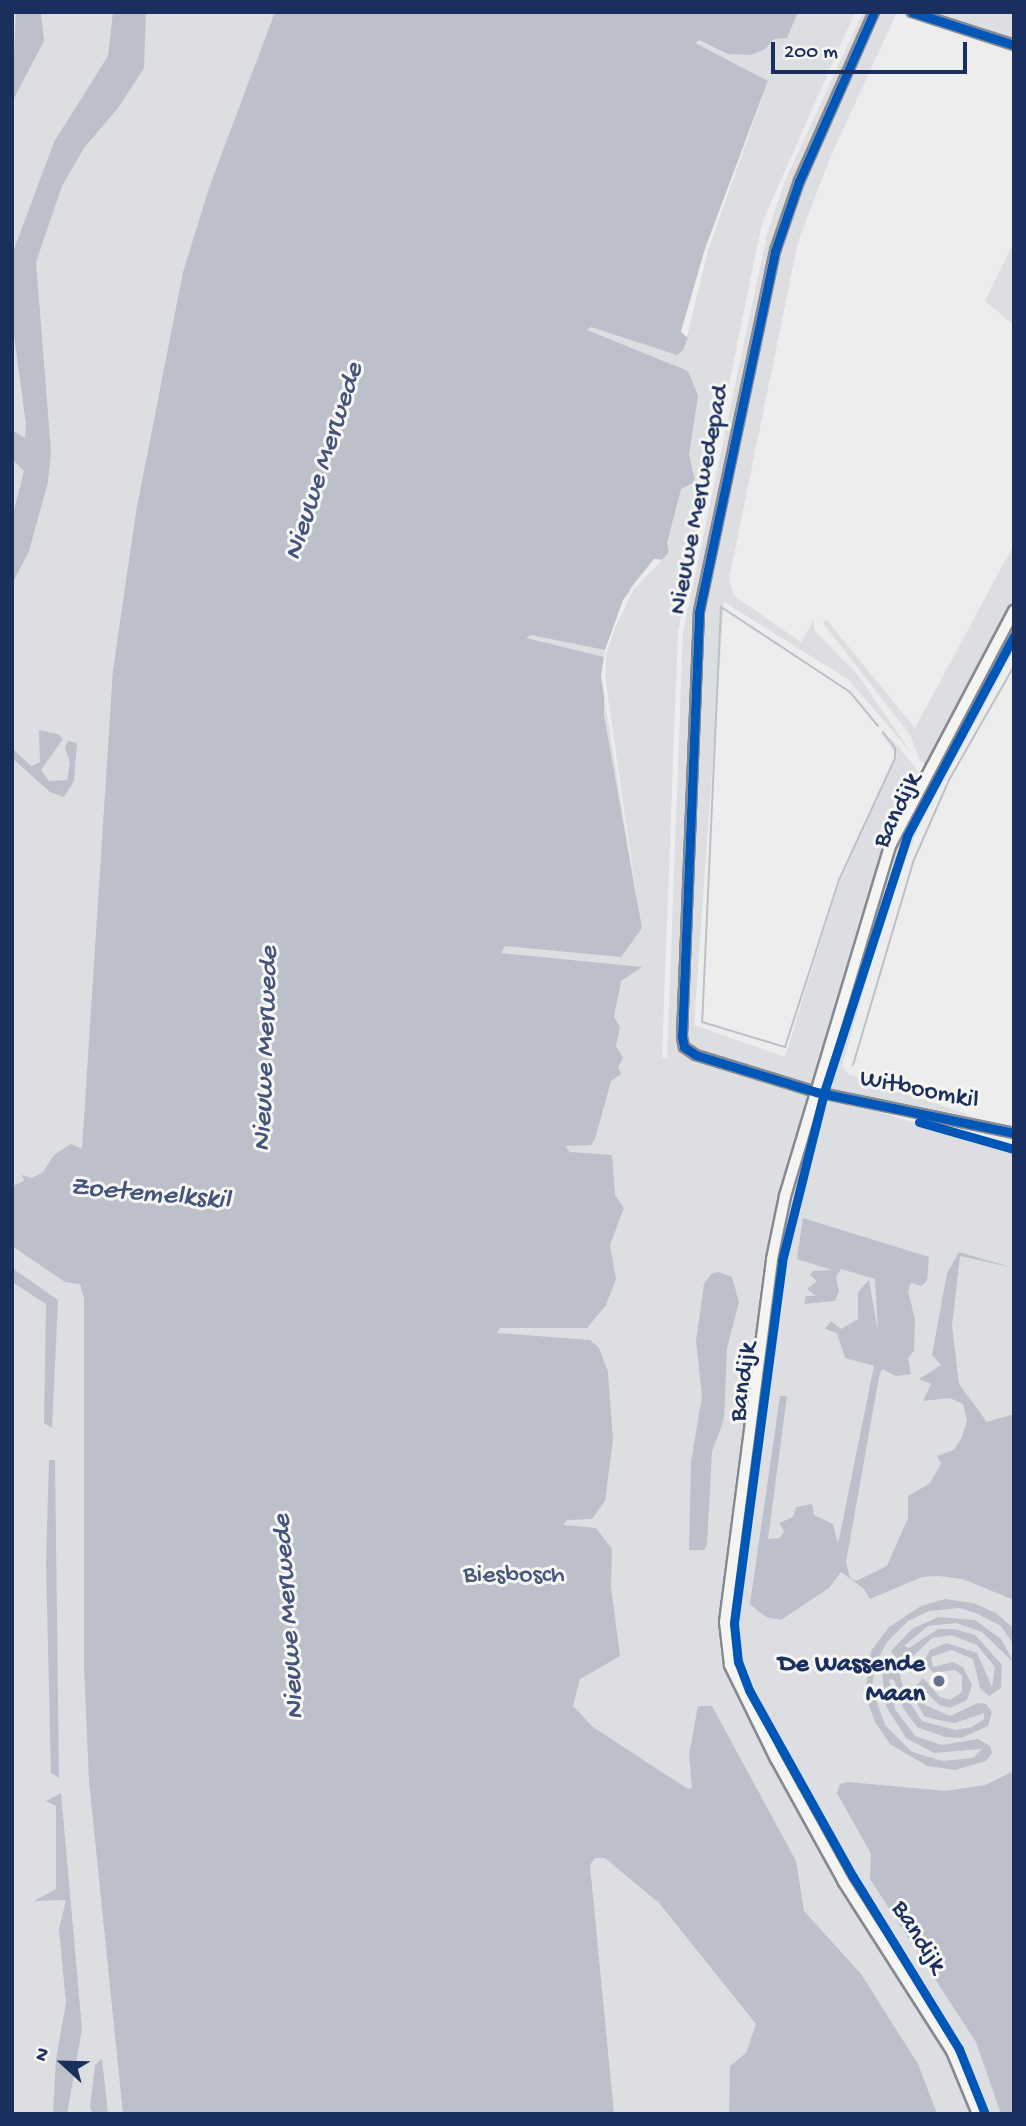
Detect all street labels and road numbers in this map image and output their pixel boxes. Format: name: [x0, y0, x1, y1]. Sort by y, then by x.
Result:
street label: Nieuwe Merwedepad: [663, 383, 739, 617]
street label: Bandijk: [867, 768, 931, 854]
street label: Witboomkil: [857, 1064, 981, 1118]
street label: Bandijk: [724, 1340, 766, 1424]
street label: Bandijk: [883, 1896, 951, 1980]

